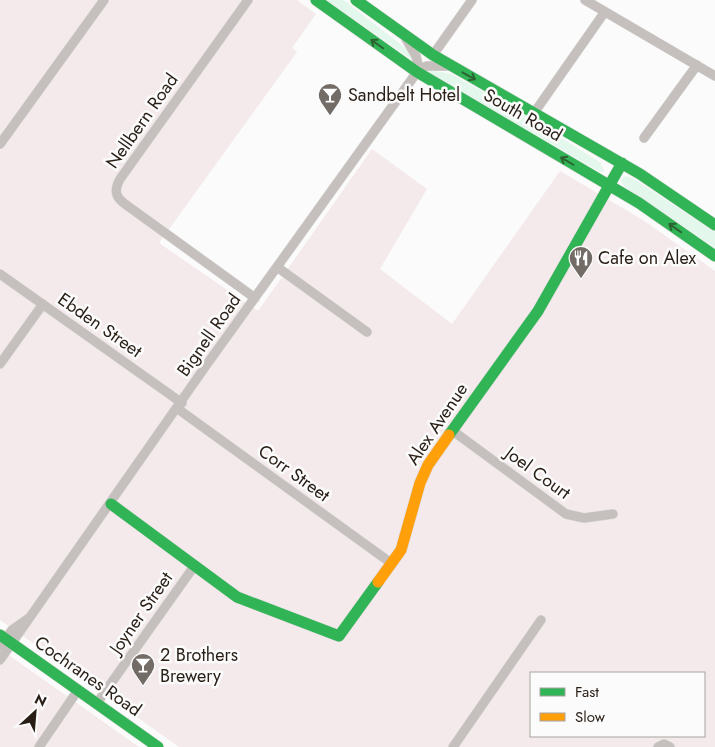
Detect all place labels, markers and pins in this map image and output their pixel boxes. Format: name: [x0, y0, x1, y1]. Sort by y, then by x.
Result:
bar icon: Sandbelt Hotel: [317, 82, 343, 116]
place label: Sandbelt Hotel: [348, 82, 460, 108]
restaurant icon: Cafe on Alex: [568, 245, 594, 279]
place label: Cafe on Alex: [598, 245, 697, 271]
place label: 2 Brothers Brewery: [160, 642, 238, 689]
bar icon: 2 Brothers Brewery: [130, 652, 156, 686]

